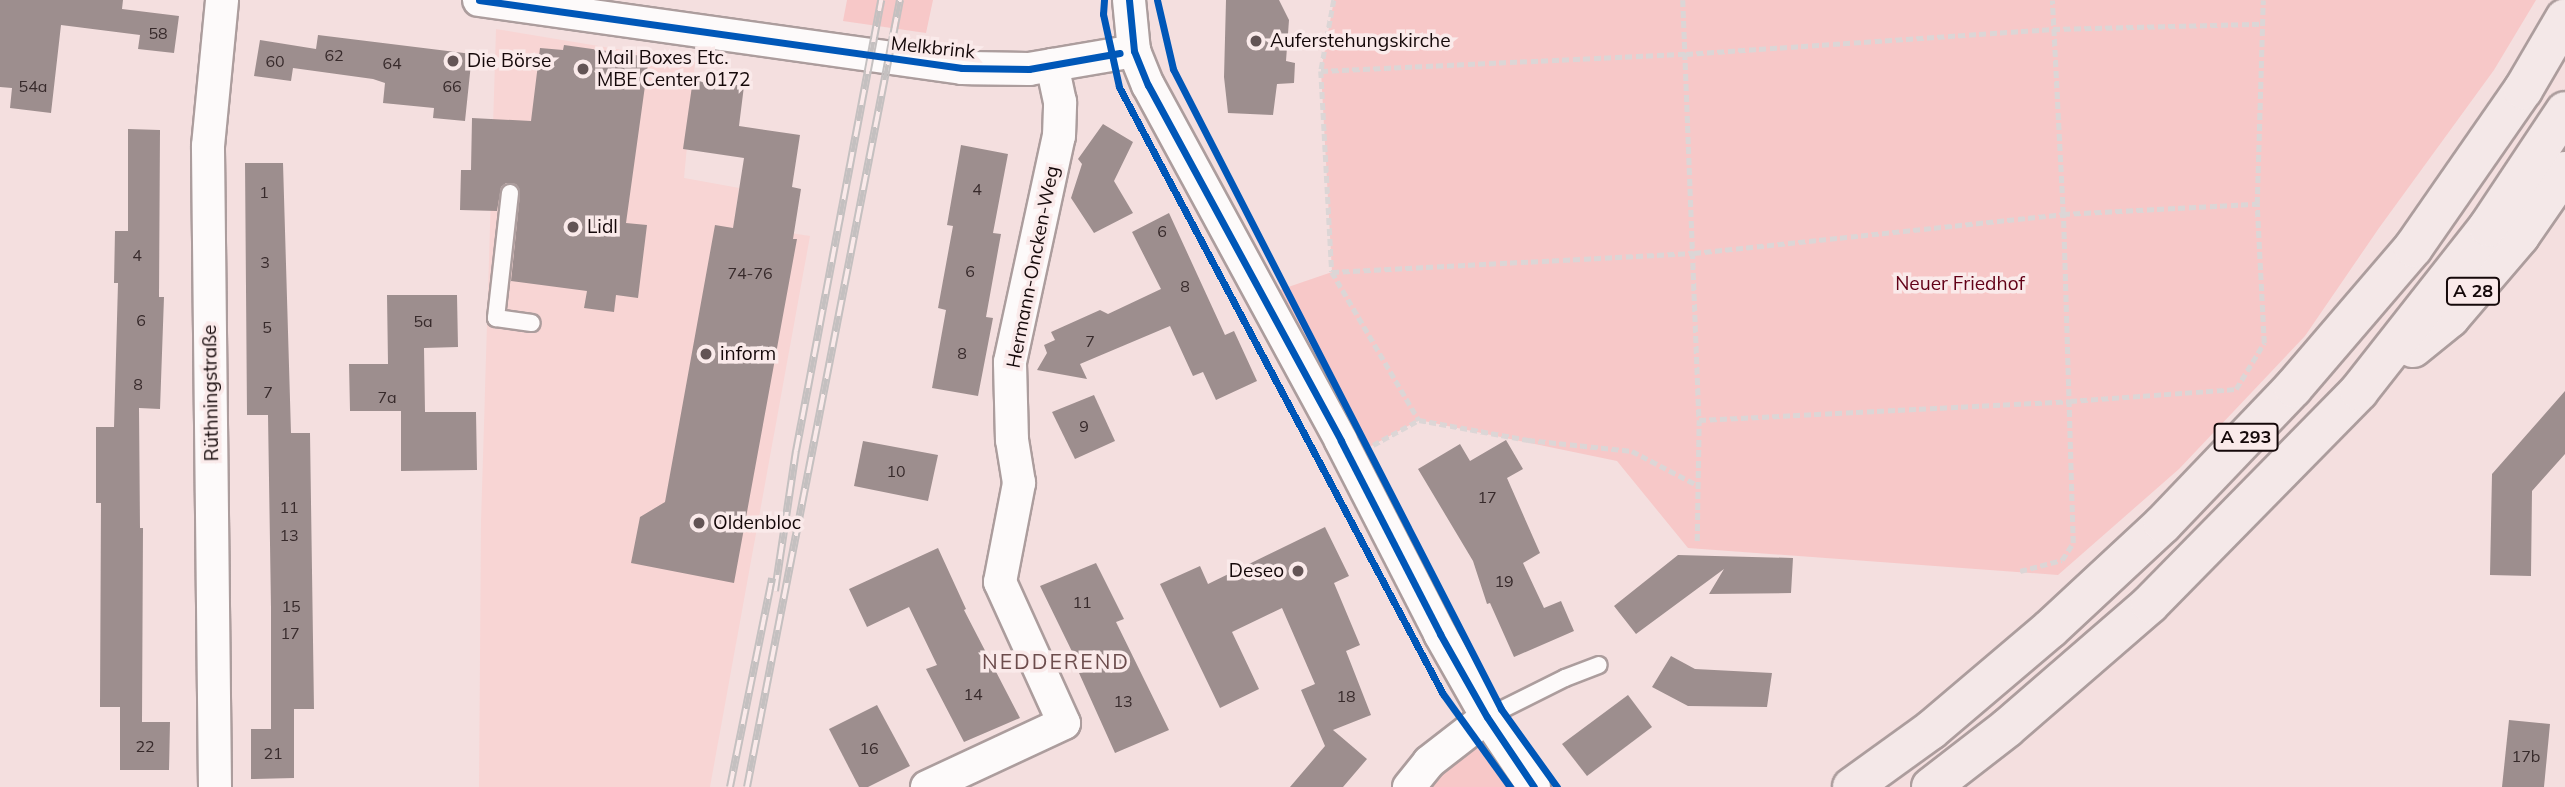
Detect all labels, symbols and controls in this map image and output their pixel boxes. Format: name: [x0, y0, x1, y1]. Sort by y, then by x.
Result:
house number: 58: [148, 23, 168, 43]
place label: Auferstehungskirche: [1270, 30, 1451, 52]
street label: Melkbrink: [890, 32, 976, 64]
marker: Auferstehungskirche: [1248, 33, 1264, 49]
house number: 62: [324, 45, 344, 65]
place label: Mail Boxes Etc. MBE Center 0172: [597, 47, 751, 91]
place label: Die Börse: [467, 50, 551, 72]
house number: 60: [265, 51, 285, 71]
house number: 64: [382, 53, 402, 73]
marker: Die Börse: [445, 53, 461, 69]
marker: Mail Boxes Etc. MBE Center 0172: [575, 61, 591, 77]
house number: 54a: [19, 76, 47, 96]
house number: 66: [442, 76, 462, 96]
street label: Hermann-Oncken-Weg: [1002, 164, 1064, 370]
house number: 4: [972, 179, 982, 199]
house number: 1: [259, 182, 269, 202]
place label: Lidl: [587, 216, 618, 238]
marker: Lidl: [565, 219, 581, 235]
house number: 6: [1157, 221, 1167, 241]
house number: 4: [132, 245, 142, 265]
house number: 3: [260, 252, 270, 272]
house number: 6: [965, 261, 975, 281]
house number: 74-76: [727, 263, 773, 283]
park label: Neuer Friedhof: [1895, 273, 2025, 295]
house number: 8: [1180, 276, 1190, 296]
road number: A 28: [2445, 276, 2501, 306]
house number: 6: [136, 310, 146, 330]
house number: 5a: [413, 311, 433, 331]
house number: 5: [262, 317, 272, 337]
street label: Rüthningstraße: [198, 324, 224, 462]
house number: 7: [1085, 331, 1095, 351]
place label: inform: [720, 343, 776, 365]
house number: 8: [957, 343, 967, 363]
marker: inform: [698, 346, 714, 362]
house number: 8: [133, 374, 143, 394]
house number: 7: [263, 382, 273, 402]
house number: 7a: [377, 387, 397, 407]
house number: 9: [1079, 416, 1089, 436]
road number: A 293: [2213, 422, 2279, 452]
house number: 10: [886, 461, 906, 481]
house number: 17: [1477, 487, 1497, 507]
house number: 11: [279, 497, 299, 517]
place label: Oldenbloc: [713, 512, 801, 534]
marker: Oldenbloc: [691, 515, 707, 531]
house number: 13: [279, 525, 299, 545]
place label: Deseo: [1229, 560, 1284, 582]
marker: Deseo: [1290, 563, 1306, 579]
house number: 19: [1494, 571, 1514, 591]
house number: 11: [1072, 592, 1092, 612]
house number: 15: [281, 596, 301, 616]
house number: 17: [280, 623, 300, 643]
district label: NEDDEREND: [983, 648, 1129, 674]
house number: 14: [963, 684, 983, 704]
house number: 18: [1336, 686, 1356, 706]
house number: 13: [1113, 691, 1133, 711]
house number: 22: [135, 736, 155, 756]
house number: 16: [859, 738, 879, 758]
house number: 21: [263, 743, 283, 763]
house number: 17b: [2512, 746, 2540, 766]

